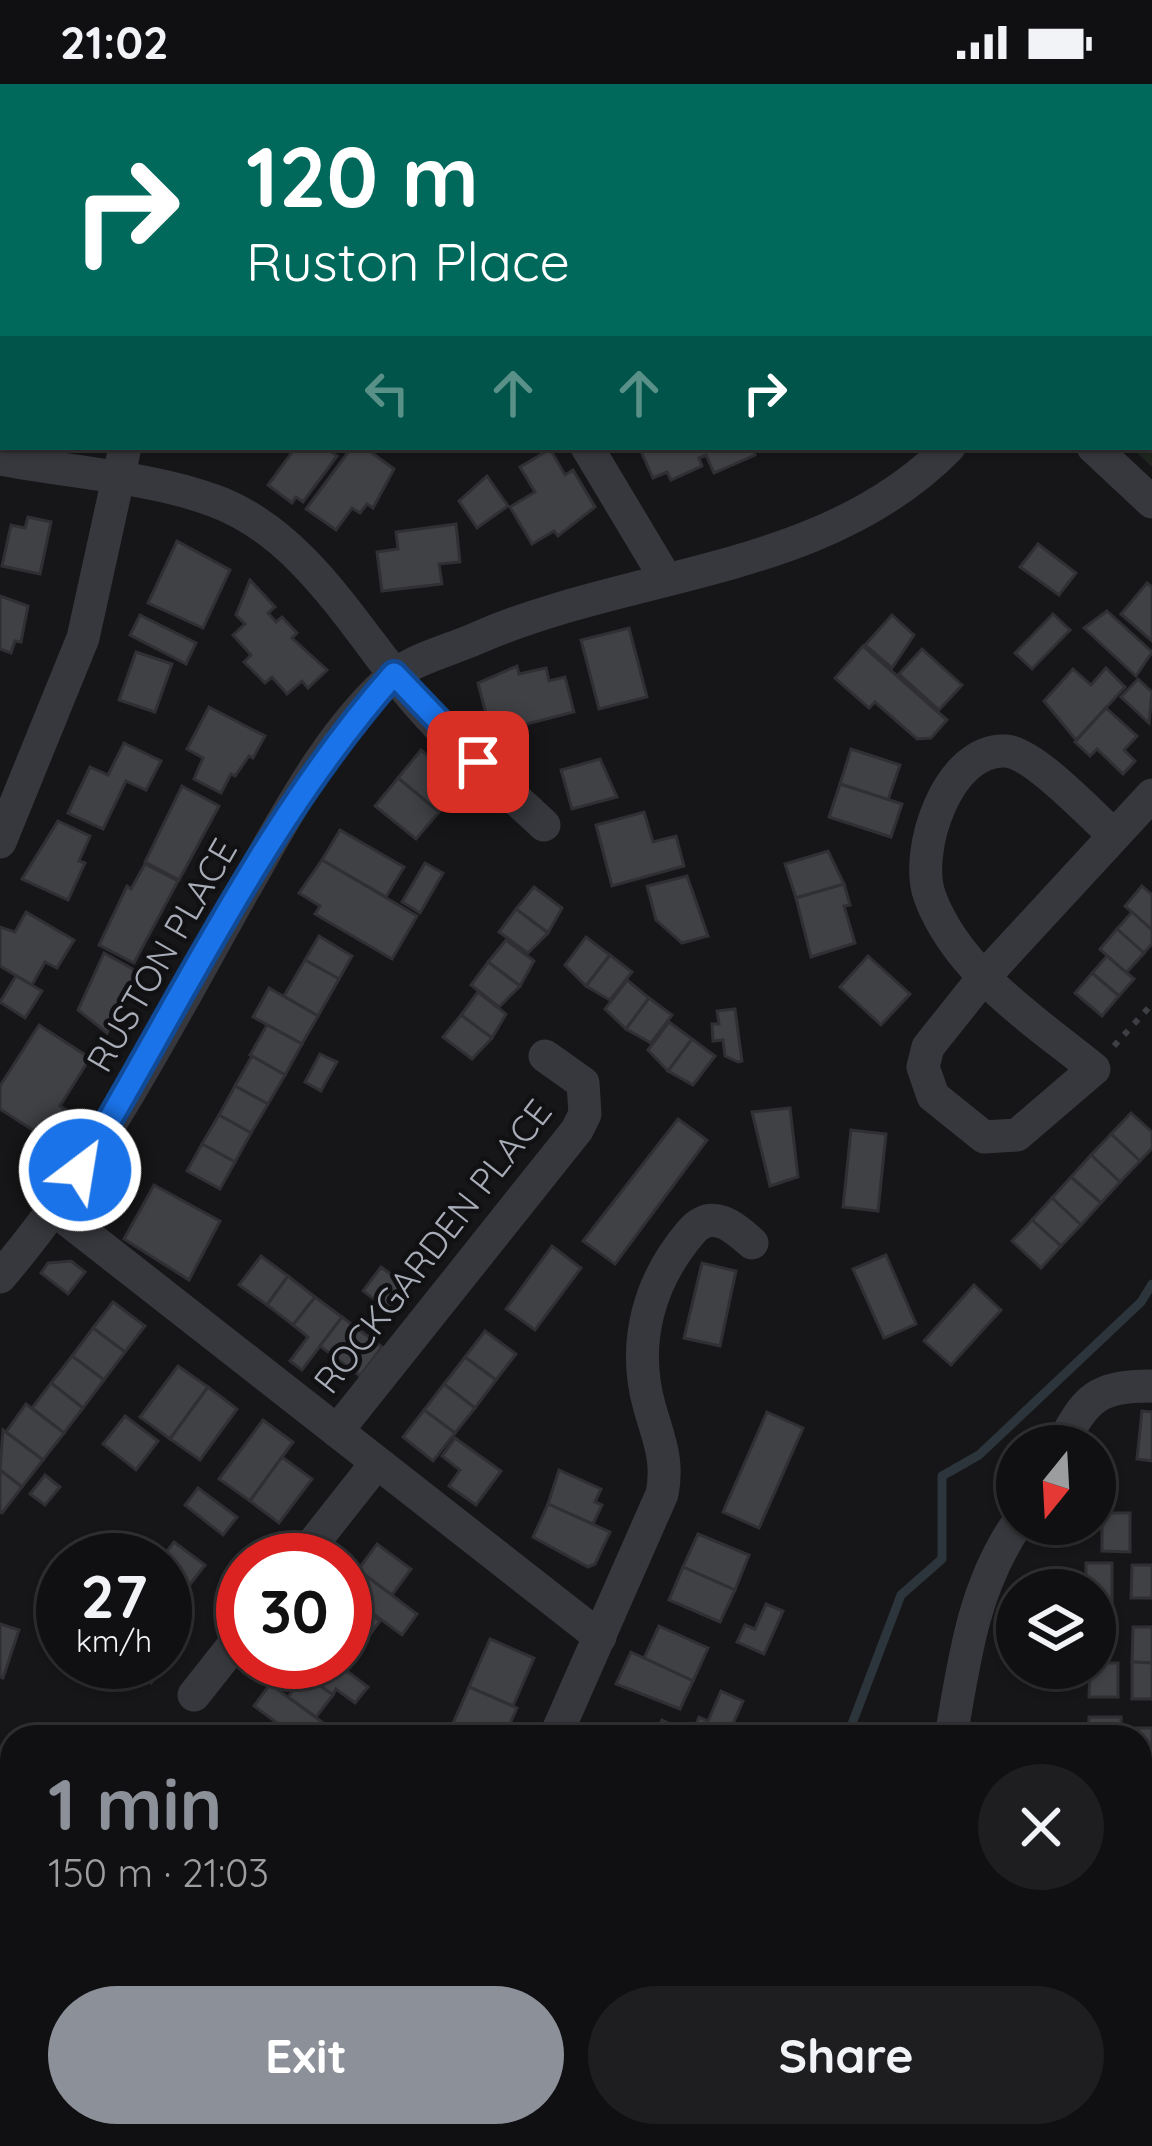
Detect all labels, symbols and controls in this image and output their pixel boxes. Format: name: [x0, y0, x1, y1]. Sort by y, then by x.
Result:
text: 21:02: [60, 14, 169, 70]
text: 120 m: [246, 123, 479, 228]
icon: right: [48, 132, 204, 288]
text: Ruston Place: [246, 227, 570, 295]
icon: left: [354, 360, 420, 426]
icon: ahead: [480, 360, 546, 426]
icon: ahead: [606, 360, 672, 426]
icon: right: [732, 360, 798, 426]
pin: [427, 711, 529, 813]
icon: arrive: [445, 729, 511, 795]
street label: RUSTON PLACE: [76, 830, 246, 1080]
street label: ROCKGARDEN PLACE: [303, 1090, 561, 1402]
position arrow: [17, 1107, 143, 1233]
north arrow: [996, 1425, 1116, 1545]
map controls: [996, 1425, 1116, 1689]
speed limit sign: 30: [216, 1533, 372, 1689]
text: 27: [80, 1558, 148, 1633]
button: layers: [996, 1569, 1116, 1689]
text: km/h: [76, 1622, 152, 1660]
text: 1 min: [48, 1758, 222, 1848]
button: close: [978, 1764, 1104, 1890]
text: 150 m · 21:03: [48, 1848, 269, 1897]
button: Exit: [48, 1986, 564, 2124]
button: Share: [588, 1986, 1104, 2124]

